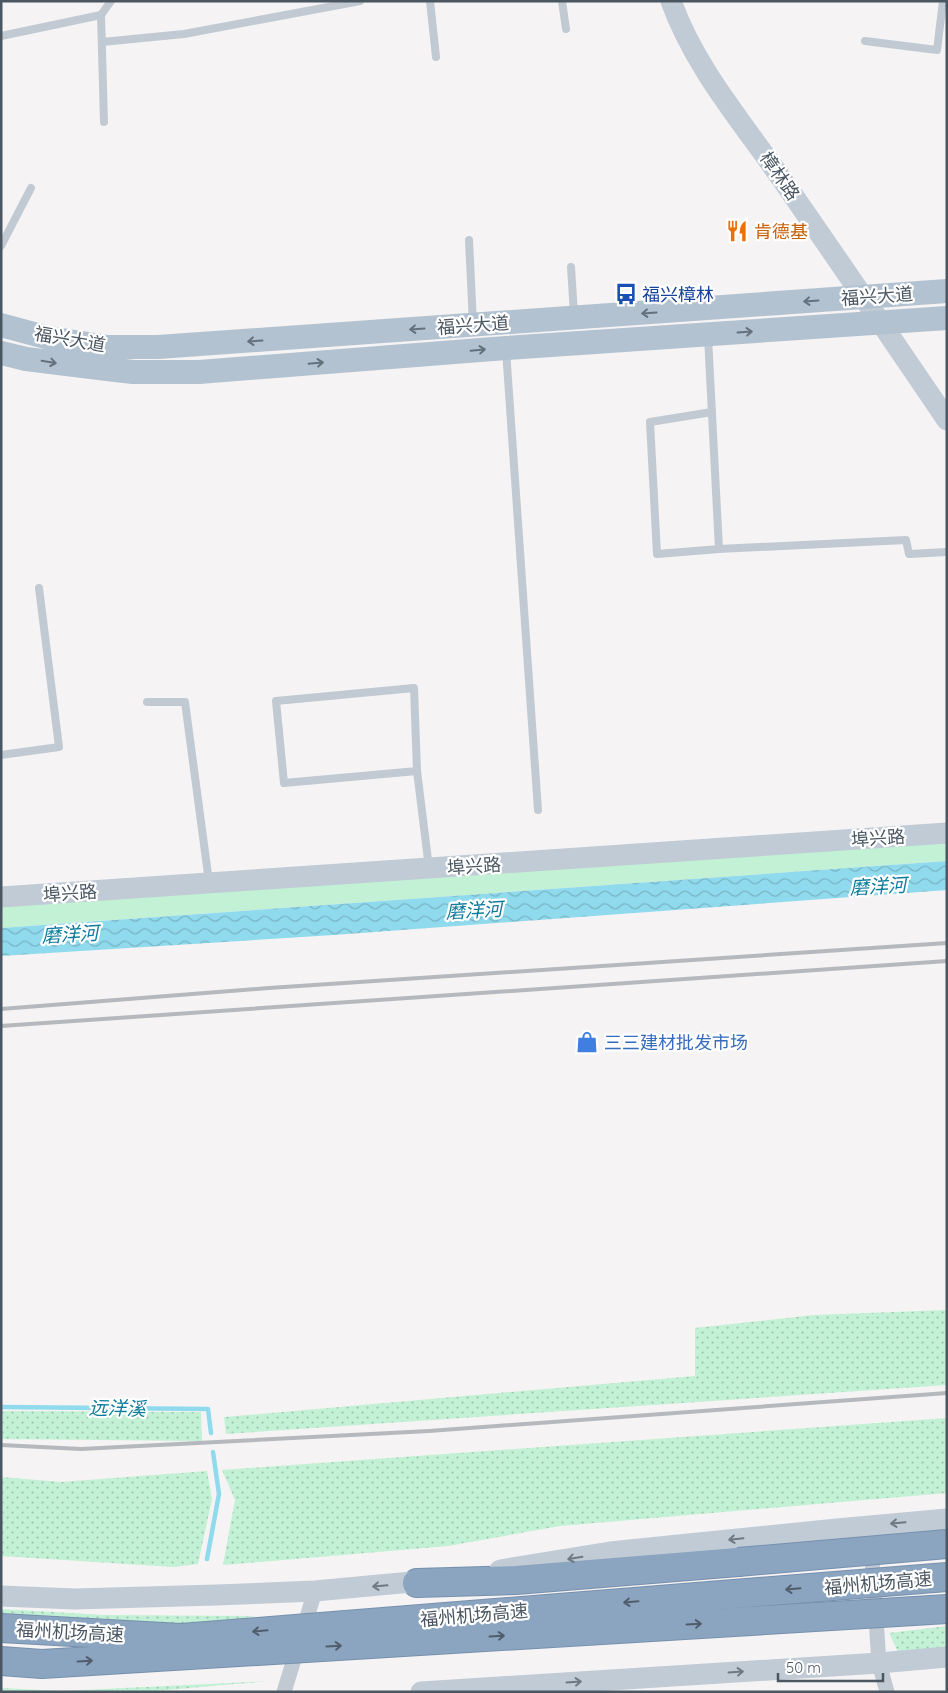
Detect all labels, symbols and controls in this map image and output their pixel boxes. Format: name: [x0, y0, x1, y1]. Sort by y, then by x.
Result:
street label: 樟林路: [755, 147, 805, 205]
restaurant icon: 肯德基: [724, 218, 750, 244]
place label: 肯德基: [754, 220, 808, 243]
bus stop icon: 福兴樟林: [613, 281, 639, 307]
street label: 福兴大道: [840, 282, 914, 310]
place label: 福兴樟林: [642, 283, 714, 306]
one-way arrow: [803, 296, 819, 306]
one-way arrow: [641, 308, 657, 317]
street label: 福兴大道: [436, 311, 510, 339]
street label: 福兴大道: [33, 321, 107, 357]
one-way arrow: [409, 324, 425, 334]
one-way arrow: [736, 327, 752, 337]
one-way arrow: [247, 336, 263, 345]
one-way arrow: [469, 345, 485, 355]
one-way arrow: [41, 358, 57, 368]
one-way arrow: [307, 358, 323, 368]
street label: 埠兴路: [850, 825, 906, 851]
street label: 埠兴路: [446, 853, 502, 879]
water label: 磨洋河: [849, 872, 911, 899]
street label: 埠兴路: [42, 880, 98, 906]
water label: 磨洋河: [445, 896, 507, 923]
water label: 磨洋河: [41, 920, 103, 947]
shop icon: 三三建材批发市场: [574, 1029, 600, 1055]
place label: 三三建材批发市场: [604, 1031, 748, 1054]
water label: 远洋溪: [88, 1396, 148, 1421]
one-way arrow: [890, 1519, 906, 1528]
one-way arrow: [729, 1534, 745, 1544]
one-way arrow: [567, 1553, 583, 1563]
street label: 福州机场高速: [823, 1567, 933, 1599]
one-way arrow: [372, 1581, 388, 1591]
one-way arrow: [786, 1585, 802, 1594]
one-way arrow: [624, 1597, 640, 1607]
street label: 福州机场高速: [419, 1599, 529, 1631]
street label: 福州机场高速: [15, 1618, 125, 1646]
one-way arrow: [685, 1620, 701, 1629]
one-way arrow: [252, 1627, 268, 1636]
one-way arrow: [488, 1632, 504, 1641]
one-way arrow: [326, 1642, 342, 1651]
scale bar: [778, 1650, 883, 1682]
one-way arrow: [77, 1657, 93, 1666]
text: 50 m: [786, 1658, 821, 1677]
one-way arrow: [728, 1668, 744, 1677]
one-way arrow: [566, 1678, 582, 1687]

